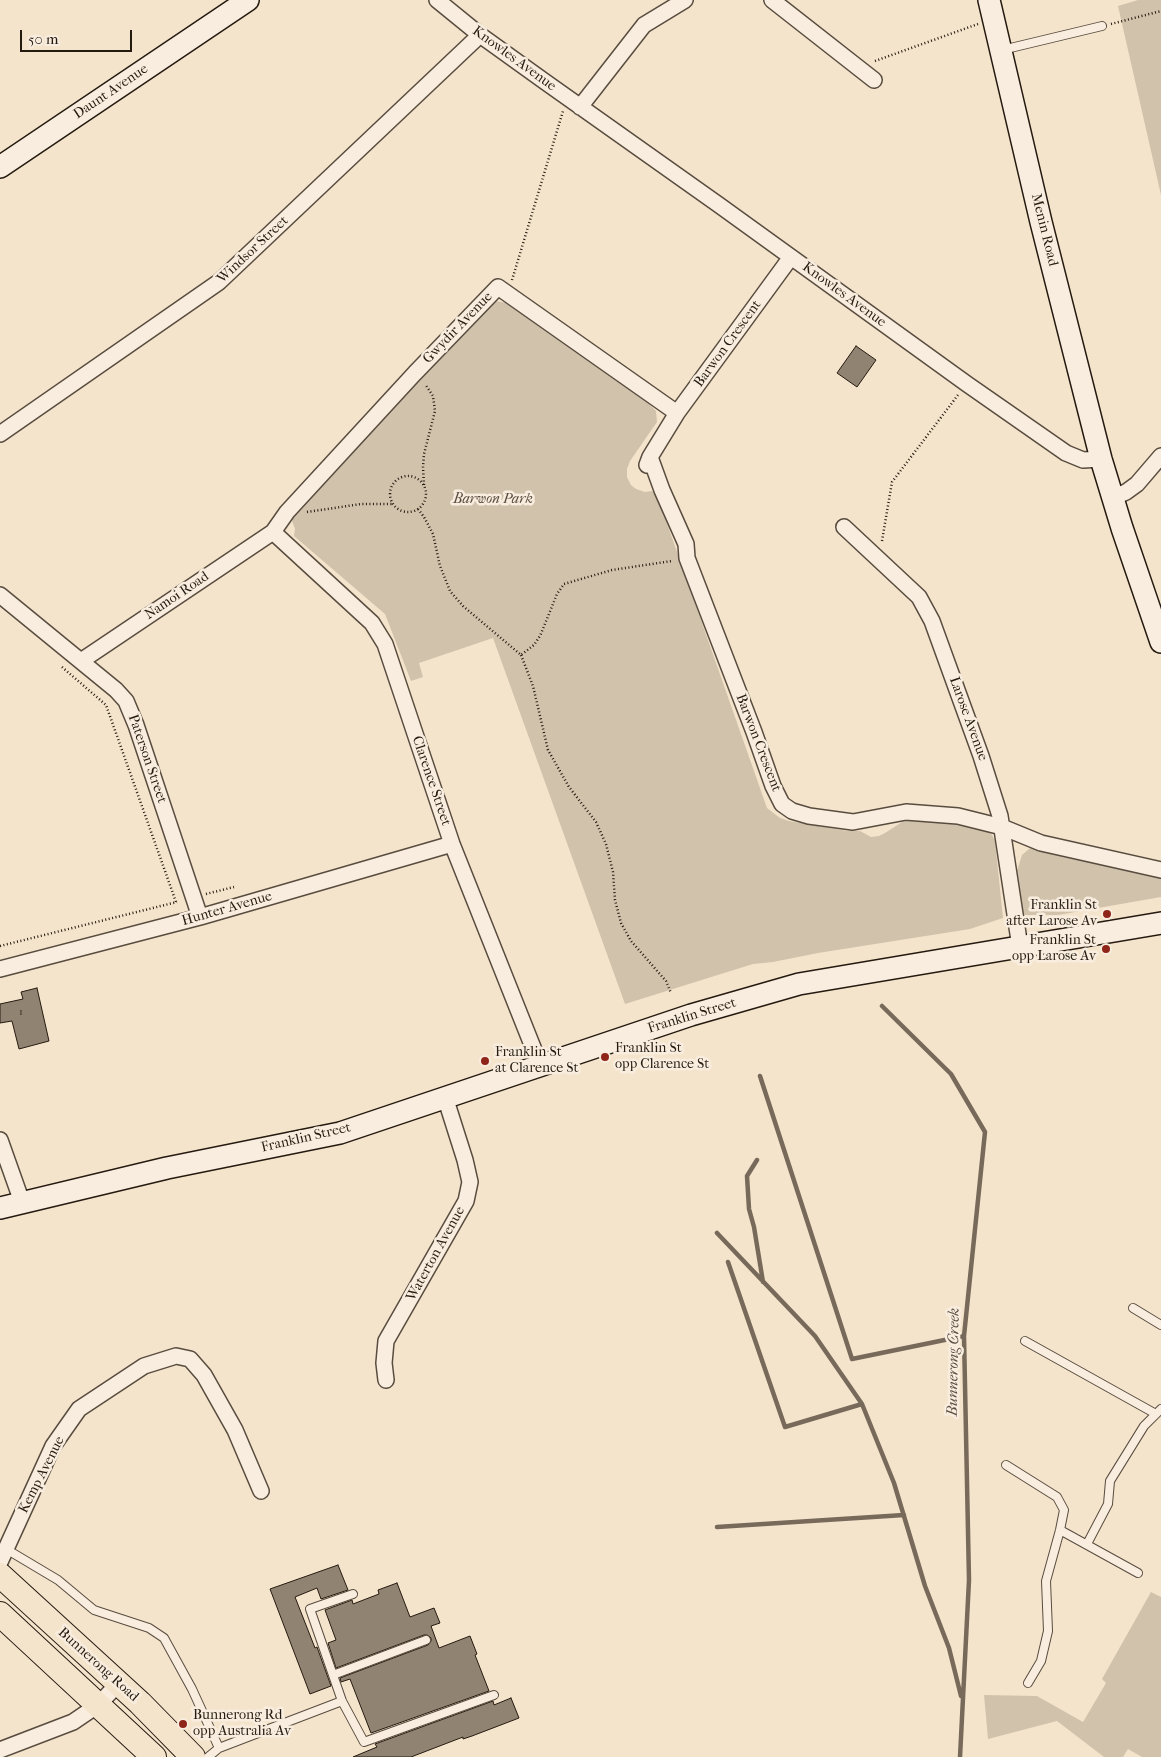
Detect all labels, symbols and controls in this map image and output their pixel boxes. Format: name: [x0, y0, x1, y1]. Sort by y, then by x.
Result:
scale bar: [22, 20, 135, 52]
street label: Knowles Avenue: [469, 23, 559, 95]
text: 50 m: [28, 30, 58, 48]
street label: Daunt Avenue: [71, 61, 151, 123]
street label: Menin Road: [1027, 192, 1061, 268]
street label: Windsor Street: [214, 213, 292, 287]
street label: Knowles Avenue: [799, 259, 889, 331]
street label: Gwydir Avenue: [420, 289, 496, 367]
street label: Barwon Crescent: [691, 297, 765, 391]
park label: Barwon Park: [453, 492, 533, 508]
street label: Namoi Road: [142, 568, 212, 624]
street label: Larose Avenue: [945, 675, 991, 763]
street label: Barwon Crescent: [732, 692, 784, 794]
street label: Paterson Street: [124, 712, 170, 806]
street label: Clarence Street: [408, 734, 454, 828]
street label: Hunter Avenue: [180, 888, 274, 930]
place label: Franklin St after Larose Av: [1006, 898, 1097, 930]
marker: Franklin St after Larose Av: [1101, 908, 1113, 920]
place label: Franklin St opp Larose Av: [1012, 933, 1096, 966]
marker: Franklin St opp Larose Av: [1100, 943, 1112, 955]
street label: Franklin Street: [646, 995, 738, 1037]
house number: 1: [19, 1005, 23, 1019]
place label: Franklin St opp Clarence St: [615, 1041, 709, 1074]
place label: Franklin St at Clarence St: [495, 1045, 578, 1078]
marker: Franklin St opp Clarence St: [599, 1051, 611, 1063]
marker: Franklin St at Clarence St: [479, 1055, 491, 1067]
street label: Franklin Street: [260, 1120, 352, 1156]
street label: Waterton Avenue: [403, 1204, 469, 1304]
water label: Bunnerong Creek: [944, 1308, 964, 1416]
street label: Kemp Avenue: [15, 1434, 69, 1516]
street label: Bunnerong Road: [54, 1624, 142, 1706]
place label: Bunnerong Rd opp Australia Av: [193, 1708, 291, 1740]
marker: Bunnerong Rd opp Australia Av: [177, 1718, 189, 1730]

